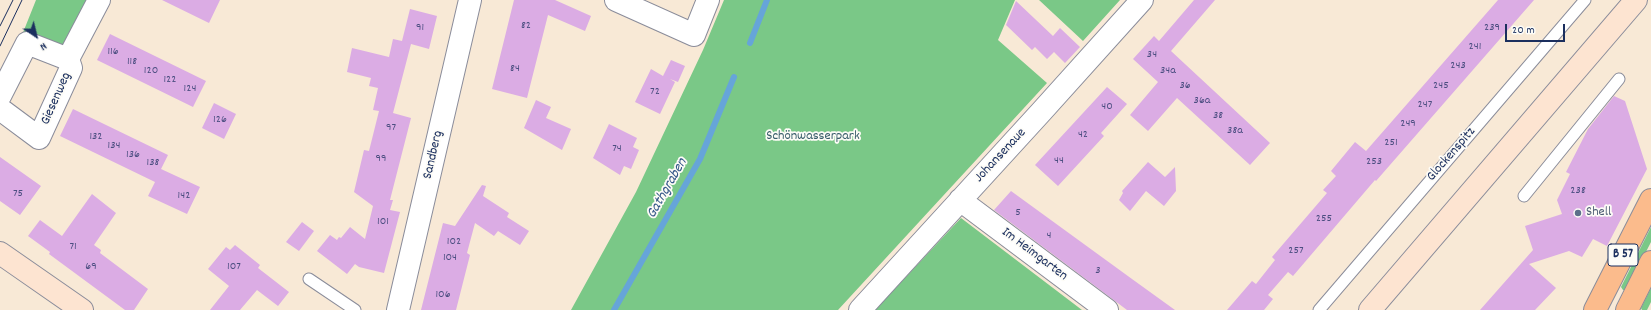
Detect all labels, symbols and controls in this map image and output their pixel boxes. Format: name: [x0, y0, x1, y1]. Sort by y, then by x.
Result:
north arrow: [16, 16, 56, 56]
scale bar: [1507, 16, 1567, 42]
house number: 82: [521, 19, 531, 33]
house number: 91: [416, 21, 424, 35]
house number: 239: [1484, 21, 1500, 35]
text: 20 m: [1512, 22, 1535, 39]
text: N: [36, 38, 50, 54]
house number: 241: [1469, 40, 1481, 54]
house number: 116: [107, 45, 119, 59]
house number: 34: [1147, 48, 1157, 62]
house number: 118: [127, 55, 137, 69]
house number: 243: [1450, 59, 1466, 73]
house number: 84: [510, 62, 520, 76]
house number: 120: [144, 64, 158, 78]
house number: 34a: [1160, 64, 1176, 78]
street label: Giesenweg: [38, 70, 76, 128]
house number: 122: [163, 73, 177, 87]
house number: 36: [1179, 79, 1191, 93]
house number: 245: [1433, 79, 1449, 93]
house number: 124: [184, 82, 196, 96]
house number: 72: [650, 85, 660, 99]
house number: 36a: [1194, 94, 1210, 108]
house number: 247: [1418, 98, 1432, 112]
house number: 40: [1101, 100, 1113, 114]
house number: 38: [1213, 109, 1223, 123]
house number: 126: [213, 113, 227, 127]
house number: 249: [1400, 117, 1416, 131]
house number: 97: [386, 121, 396, 135]
house number: 38a: [1227, 124, 1243, 138]
street label: Johansenaue: [972, 125, 1030, 187]
street label: Glockenspitz: [1424, 125, 1480, 185]
house number: 42: [1078, 128, 1088, 142]
street label: Sandberg: [420, 129, 448, 181]
park label: Schönwasserpark: [766, 129, 860, 145]
house number: 132: [89, 130, 103, 144]
house number: 251: [1384, 136, 1398, 150]
house number: 134: [108, 139, 120, 153]
house number: 74: [612, 142, 622, 156]
house number: 136: [126, 148, 140, 162]
house number: 99: [376, 152, 386, 166]
house number: 44: [1054, 154, 1064, 168]
house number: 253: [1366, 155, 1382, 169]
house number: 138: [147, 156, 159, 170]
water label: Gathgraben: [644, 156, 692, 222]
house number: 238: [1570, 184, 1586, 198]
house number: 75: [13, 187, 23, 201]
house number: 142: [178, 189, 190, 203]
place label: Shell: [1586, 205, 1611, 221]
house number: 5: [1015, 206, 1021, 220]
marker: Shell: [1573, 208, 1583, 218]
house number: 255: [1316, 212, 1332, 226]
house number: 101: [377, 215, 389, 229]
street label: Im Heimgarten: [998, 225, 1070, 285]
house number: 4: [1047, 229, 1051, 243]
house number: 102: [447, 235, 461, 249]
house number: 71: [69, 240, 77, 254]
house number: 257: [1288, 244, 1304, 258]
road number: B 57: [1608, 244, 1638, 266]
house number: 104: [443, 251, 457, 265]
house number: 69: [85, 260, 97, 274]
house number: 107: [227, 260, 241, 274]
house number: 3: [1095, 264, 1101, 278]
house number: 106: [435, 288, 451, 302]

